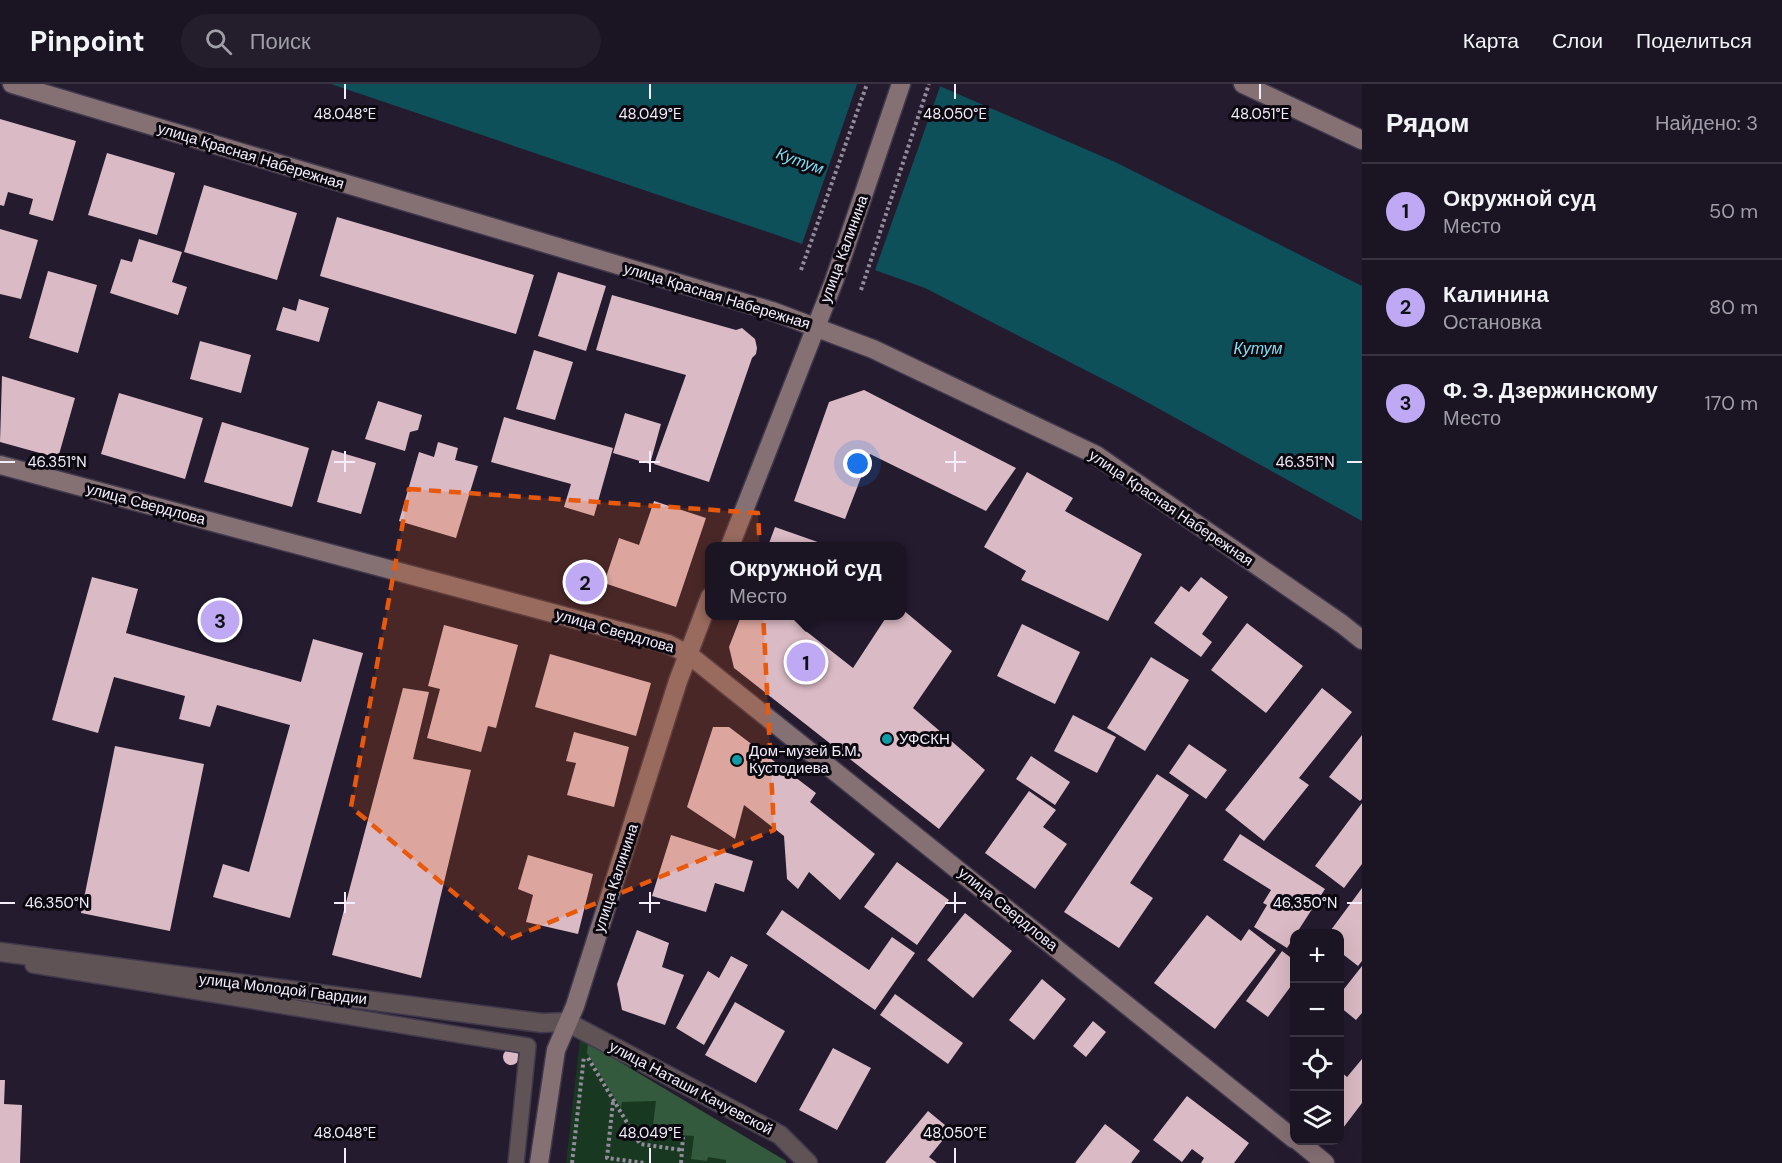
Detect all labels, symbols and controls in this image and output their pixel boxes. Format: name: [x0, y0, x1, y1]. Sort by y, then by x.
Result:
search box: [181, 14, 601, 68]
text: Pinpoint: [30, 23, 145, 60]
icon: search: [202, 25, 235, 58]
text: Поиск: [250, 27, 311, 56]
text: Карта: [1463, 27, 1519, 55]
text: Слои: [1552, 27, 1603, 55]
text: Поделиться: [1636, 27, 1752, 55]
text: 48.048°E: [314, 104, 376, 124]
text: 48.049°E: [618, 104, 682, 124]
text: 48.050°E: [923, 104, 987, 124]
text: 48.051°E: [1231, 104, 1289, 124]
text: Рядом: [1386, 106, 1469, 140]
text: Найдено: 3: [1655, 110, 1758, 136]
street label: улица Красная Набережная: [155, 118, 347, 194]
water label: Кутум: [773, 143, 827, 179]
text: Окружной суд: [1443, 184, 1596, 213]
street label: улица Калинина: [815, 192, 873, 305]
text: 1: [1402, 198, 1409, 224]
text: 50 m: [1709, 198, 1758, 224]
text: Место: [1443, 213, 1501, 239]
street label: улица Красная Набережная: [621, 258, 813, 334]
text: Калинина: [1443, 280, 1549, 309]
text: 2: [1400, 294, 1411, 320]
text: 80 m: [1709, 294, 1758, 320]
text: Остановка: [1443, 309, 1542, 335]
water label: Кутум: [1233, 338, 1283, 359]
text: Ф. Э. Дзержинскому: [1443, 376, 1658, 405]
text: 3: [1399, 390, 1412, 416]
text: 170 m: [1705, 390, 1758, 416]
text: Место: [1443, 405, 1501, 431]
street label: улица Красная Набережная: [1085, 445, 1257, 571]
your location: [843, 449, 872, 478]
text: 46.351°N: [27, 452, 87, 472]
text: 46.351°N: [1275, 452, 1335, 472]
street label: улица Свердлова: [84, 479, 208, 530]
popup: [705, 542, 906, 620]
text: Окружной суд: [729, 554, 882, 583]
pin: 2: [566, 560, 604, 604]
text: Место: [729, 583, 787, 609]
pin: 3: [200, 598, 240, 642]
street label: улица Свердлова: [553, 605, 677, 658]
pin: 1: [786, 640, 826, 684]
place label: УФСКН: [899, 729, 950, 749]
marker: УФСКН: [880, 732, 894, 746]
place label: Дом-музей Б.М. Кустодиева: [749, 741, 860, 778]
marker: Дом-музей Б.М. Кустодиева: [730, 753, 744, 767]
street label: улица Калинина: [589, 821, 643, 935]
street label: улица Свердлова: [954, 863, 1062, 956]
text: 46.350°N: [25, 893, 89, 913]
text: 46.350°N: [1273, 893, 1337, 913]
map controls: [1290, 929, 1344, 1145]
button: +: [1290, 929, 1344, 983]
street label: улица Молодой Гвардии: [198, 969, 368, 1009]
button: −: [1290, 983, 1344, 1037]
street label: улица Наташи Качуевской: [606, 1036, 776, 1140]
button: locate: [1290, 1037, 1344, 1091]
button: layers: [1290, 1091, 1344, 1145]
text: 48.048°E: [314, 1123, 376, 1143]
text: 48.049°E: [618, 1123, 682, 1143]
text: 48.050°E: [923, 1123, 987, 1143]

